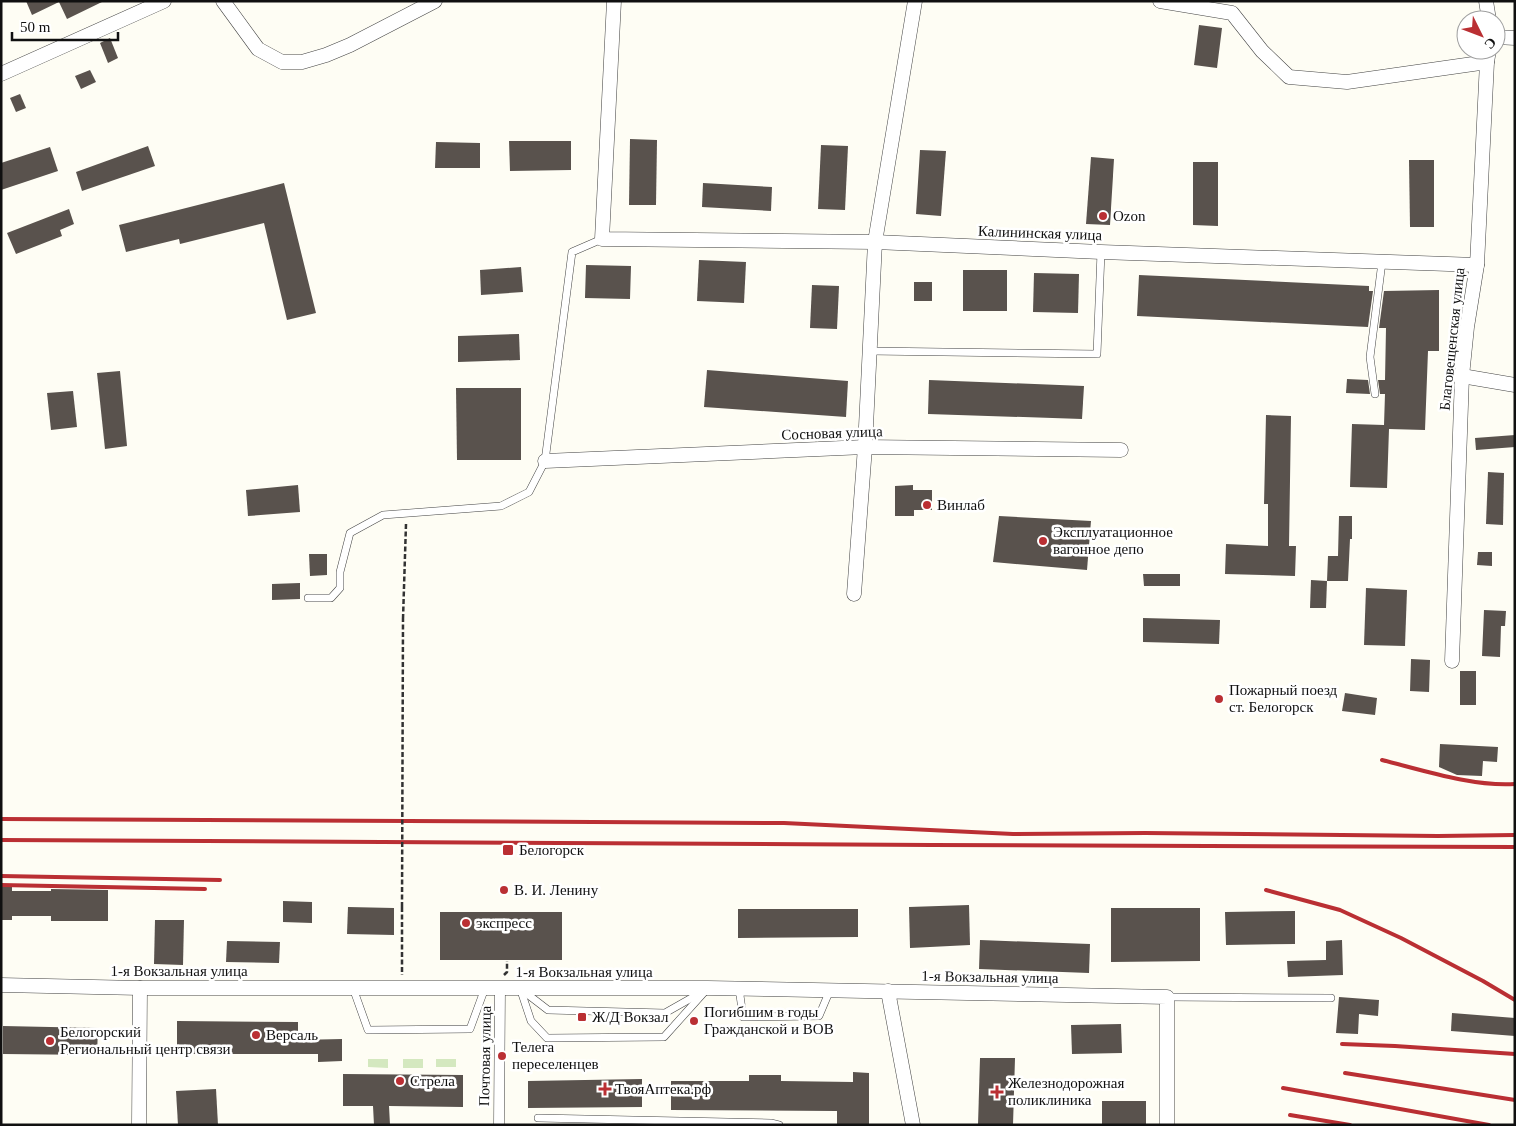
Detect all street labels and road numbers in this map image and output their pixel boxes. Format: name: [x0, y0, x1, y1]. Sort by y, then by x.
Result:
street label: Калининская улица: [978, 223, 1103, 243]
street label: Благовещенская улица: [1437, 266, 1468, 411]
street label: Сосновая улица: [781, 423, 883, 443]
street label: 1-я Вокзальная улица: [110, 963, 248, 979]
street label: 1-я Вокзальная улица: [515, 964, 653, 980]
street label: 1-я Вокзальная улица: [921, 968, 1059, 986]
street label: Почтовая улица: [476, 1005, 494, 1106]

